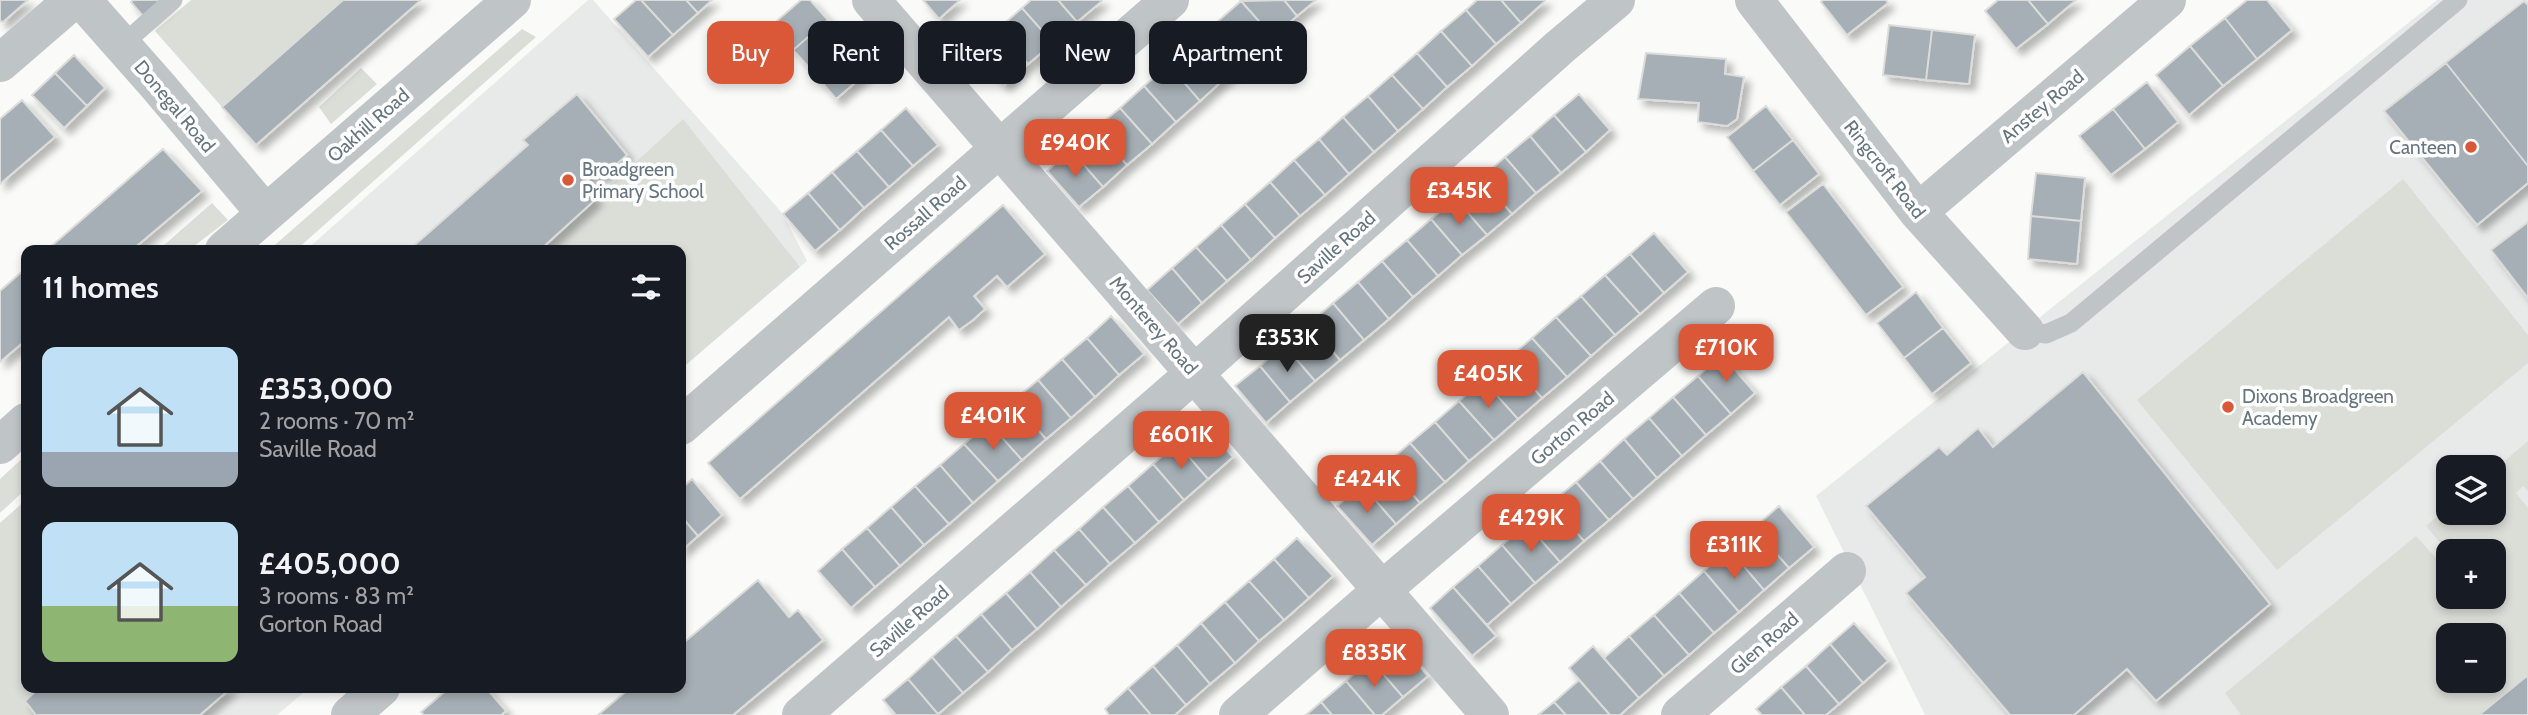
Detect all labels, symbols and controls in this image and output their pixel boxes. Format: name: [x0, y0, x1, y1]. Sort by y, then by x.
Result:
chip: Buy: [707, 21, 794, 84]
chip: Rent: [808, 21, 904, 84]
chip: Filters: [918, 21, 1026, 84]
chip: New: [1040, 21, 1135, 84]
chip: Apartment: [1149, 21, 1307, 84]
street label: Donegal Road: [129, 56, 220, 157]
street label: Anstey Road: [1996, 65, 2088, 148]
street label: Oakhill Road: [323, 84, 414, 167]
street label: Ringcroft Road: [1839, 116, 1930, 223]
pin: £940K: [1026, 120, 1124, 179]
text: £940K: [1040, 128, 1110, 156]
place label: Canteen: [2389, 136, 2457, 159]
marker: Canteen: [2463, 139, 2479, 155]
place label: Broadgreen Primary School: [582, 158, 704, 203]
pin: £345K: [1410, 168, 1508, 227]
marker: Broadgreen Primary School: [560, 172, 576, 188]
street label: Rossall Road: [880, 172, 971, 255]
text: £345K: [1426, 176, 1492, 204]
street label: Saville Road: [1292, 206, 1380, 288]
icon: filters: [627, 268, 665, 306]
text: 11 homes: [42, 269, 159, 306]
street label: Monterey Road: [1105, 271, 1203, 379]
pin: £353K: [1238, 314, 1336, 374]
text: £353K: [1255, 323, 1319, 351]
pin: £710K: [1677, 324, 1775, 384]
text: £710K: [1695, 333, 1757, 361]
pin: £405K: [1439, 350, 1537, 410]
text: £405K: [1453, 359, 1523, 387]
text: £353,000: [259, 370, 393, 407]
icon: home: [98, 375, 182, 459]
place label: Dixons Broadgreen Academy: [2242, 385, 2394, 430]
street label: Gorton Road: [1526, 387, 1619, 470]
pin: £401K: [944, 392, 1042, 452]
marker: Dixons Broadgreen Academy: [2220, 399, 2236, 415]
text: £401K: [960, 401, 1026, 429]
text: 2 rooms · 70 m²: [259, 407, 414, 435]
pin: £601K: [1132, 412, 1230, 471]
text: £601K: [1149, 420, 1213, 448]
text: Saville Road: [259, 435, 377, 463]
map controls: [2436, 455, 2506, 693]
button: layers: [2436, 455, 2506, 525]
pin: £424K: [1318, 456, 1416, 515]
text: £424K: [1333, 464, 1401, 492]
pin: £429K: [1482, 494, 1580, 554]
text: £429K: [1498, 503, 1564, 531]
pin: £311K: [1685, 522, 1783, 581]
text: £311K: [1706, 530, 1762, 558]
button: +: [2436, 539, 2506, 609]
text: £405,000: [259, 545, 401, 582]
icon: home: [98, 550, 182, 634]
street label: Saville Road: [865, 581, 954, 662]
text: 3 rooms · 83 m²: [259, 582, 414, 610]
street label: Glen Road: [1726, 608, 1803, 679]
text: Gorton Road: [259, 610, 383, 638]
button: −: [2436, 623, 2506, 693]
pin: £835K: [1325, 630, 1423, 689]
text: £835K: [1341, 638, 1407, 666]

